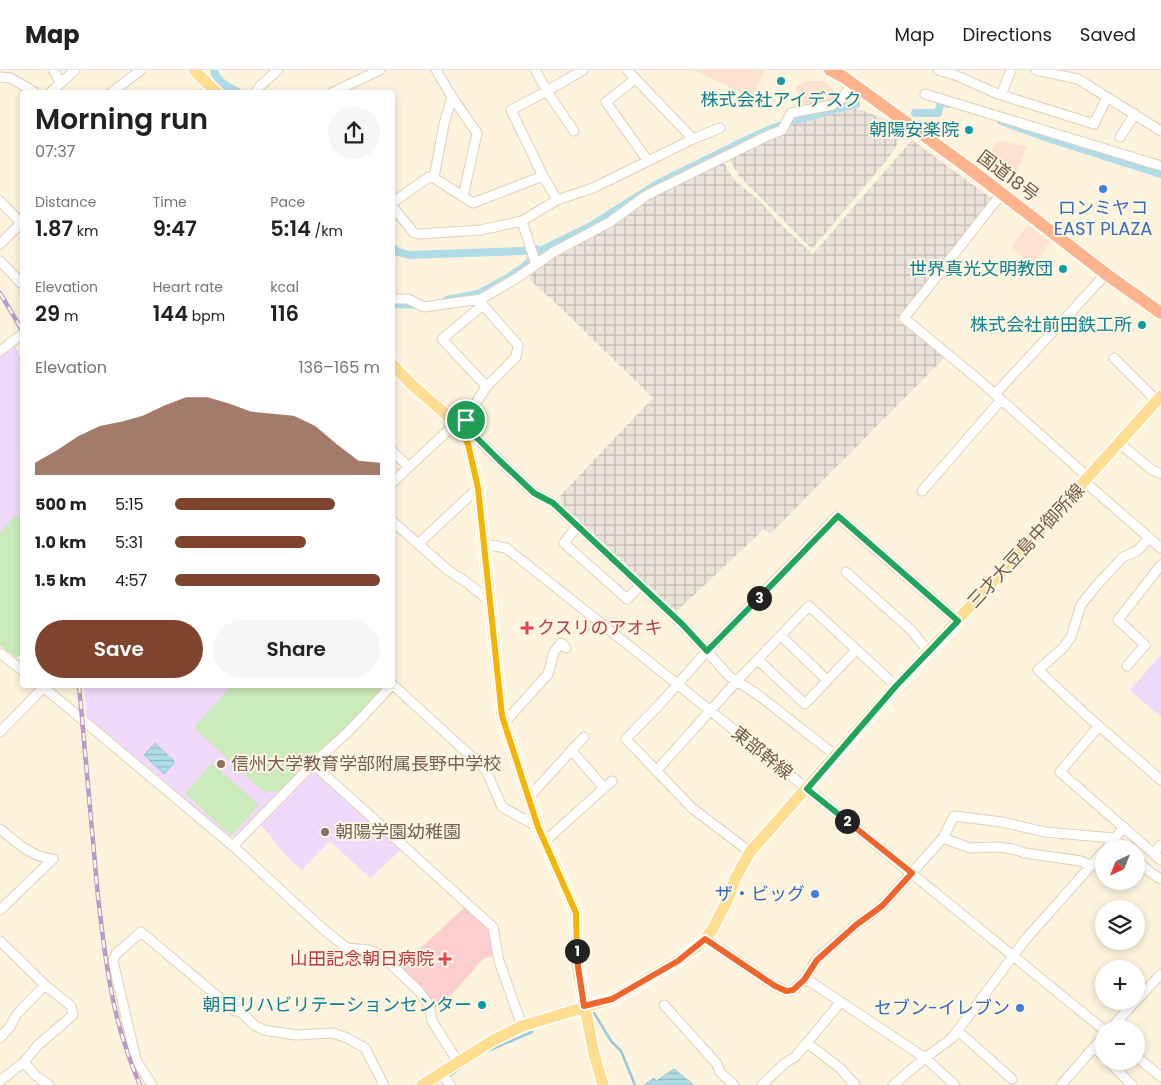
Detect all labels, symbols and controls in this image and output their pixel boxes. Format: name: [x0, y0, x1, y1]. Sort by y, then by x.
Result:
text: Map: [25, 18, 80, 51]
text: Map: [895, 22, 934, 47]
text: Directions: [962, 22, 1052, 47]
text: Saved: [1080, 22, 1136, 47]
marker: 株式会社アイデスク: [775, 75, 787, 87]
place label: 株式会社アイデスク: [700, 87, 862, 112]
text: Morning run: [35, 100, 208, 139]
button: share: [328, 107, 380, 159]
place label: 朝陽安楽院: [869, 117, 959, 142]
marker: 朝陽安楽院: [963, 124, 975, 136]
text: 07:37: [35, 140, 75, 163]
street label: 国道18号: [972, 144, 1044, 207]
marker: ロンミヤコ EAST PLAZA: [1097, 183, 1109, 195]
text: Distance: [35, 192, 96, 212]
text: Time: [153, 192, 187, 212]
text: Pace: [270, 192, 305, 212]
place label: ロンミヤコ EAST PLAZA: [1054, 195, 1152, 241]
text: 1.87: [35, 214, 73, 243]
text: 9:47: [153, 214, 197, 243]
text: 5:14: [270, 214, 311, 243]
text: km: [73, 221, 98, 241]
text: /km: [311, 221, 343, 241]
place label: 世界真光文明教団: [909, 256, 1053, 281]
marker: 世界真光文明教団: [1057, 263, 1069, 275]
text: Elevation: [35, 277, 98, 297]
text: Heart rate: [153, 277, 223, 297]
text: kcal: [270, 277, 299, 297]
text: 29: [35, 299, 60, 328]
text: 144: [153, 299, 188, 328]
text: 116: [270, 299, 299, 328]
text: m: [60, 306, 78, 326]
text: bpm: [188, 306, 225, 326]
place label: 株式会社前田鉄工所: [970, 312, 1132, 337]
marker: 株式会社前田鉄工所: [1136, 319, 1148, 331]
text: Elevation: [35, 356, 107, 379]
text: 136–165 m: [298, 356, 380, 379]
pin: [445, 399, 487, 441]
icon: arrive: [452, 406, 480, 434]
street label: 三才大豆島中御所線: [961, 478, 1090, 613]
text: 500 m: [35, 493, 87, 516]
text: 5:15: [115, 493, 144, 516]
text: 1.0 km: [35, 531, 86, 554]
text: 5:31: [115, 531, 143, 554]
text: 1.5 km: [35, 569, 86, 592]
text: 4:57: [115, 569, 147, 592]
pin: 3: [746, 586, 772, 610]
text: 3: [755, 588, 764, 608]
place label: クスリのアオキ: [537, 615, 662, 640]
button: Save: [35, 620, 203, 678]
button: Share: [213, 620, 380, 678]
marker: クスリのアオキ: [521, 622, 533, 634]
street label: 東部幹線: [726, 720, 798, 785]
place label: 信州大学教育学部附属長野中学校: [231, 751, 501, 776]
marker: 信州大学教育学部附属長野中学校: [215, 758, 227, 770]
pin: 2: [834, 808, 860, 834]
text: 2: [844, 811, 852, 831]
place label: 朝陽学園幼稚園: [335, 819, 461, 844]
marker: 朝陽学園幼稚園: [319, 826, 331, 838]
north arrow: [1095, 840, 1145, 890]
map controls: [1095, 840, 1145, 1070]
place label: ザ・ビッグ: [715, 881, 805, 906]
marker: ザ・ビッグ: [809, 888, 821, 900]
button: layers: [1095, 900, 1145, 950]
pin: 1: [564, 938, 590, 964]
text: 1: [575, 941, 580, 961]
place label: 山田記念朝日病院: [290, 946, 434, 971]
marker: 山田記念朝日病院: [438, 952, 452, 966]
button: +: [1095, 960, 1145, 1010]
place label: 朝日リハビリテーションセンター: [202, 992, 472, 1017]
place label: セブン-イレブン: [874, 995, 1010, 1020]
marker: 朝日リハビリテーションセンター: [476, 999, 488, 1011]
marker: セブン-イレブン: [1014, 1002, 1026, 1014]
button: −: [1095, 1020, 1145, 1070]

